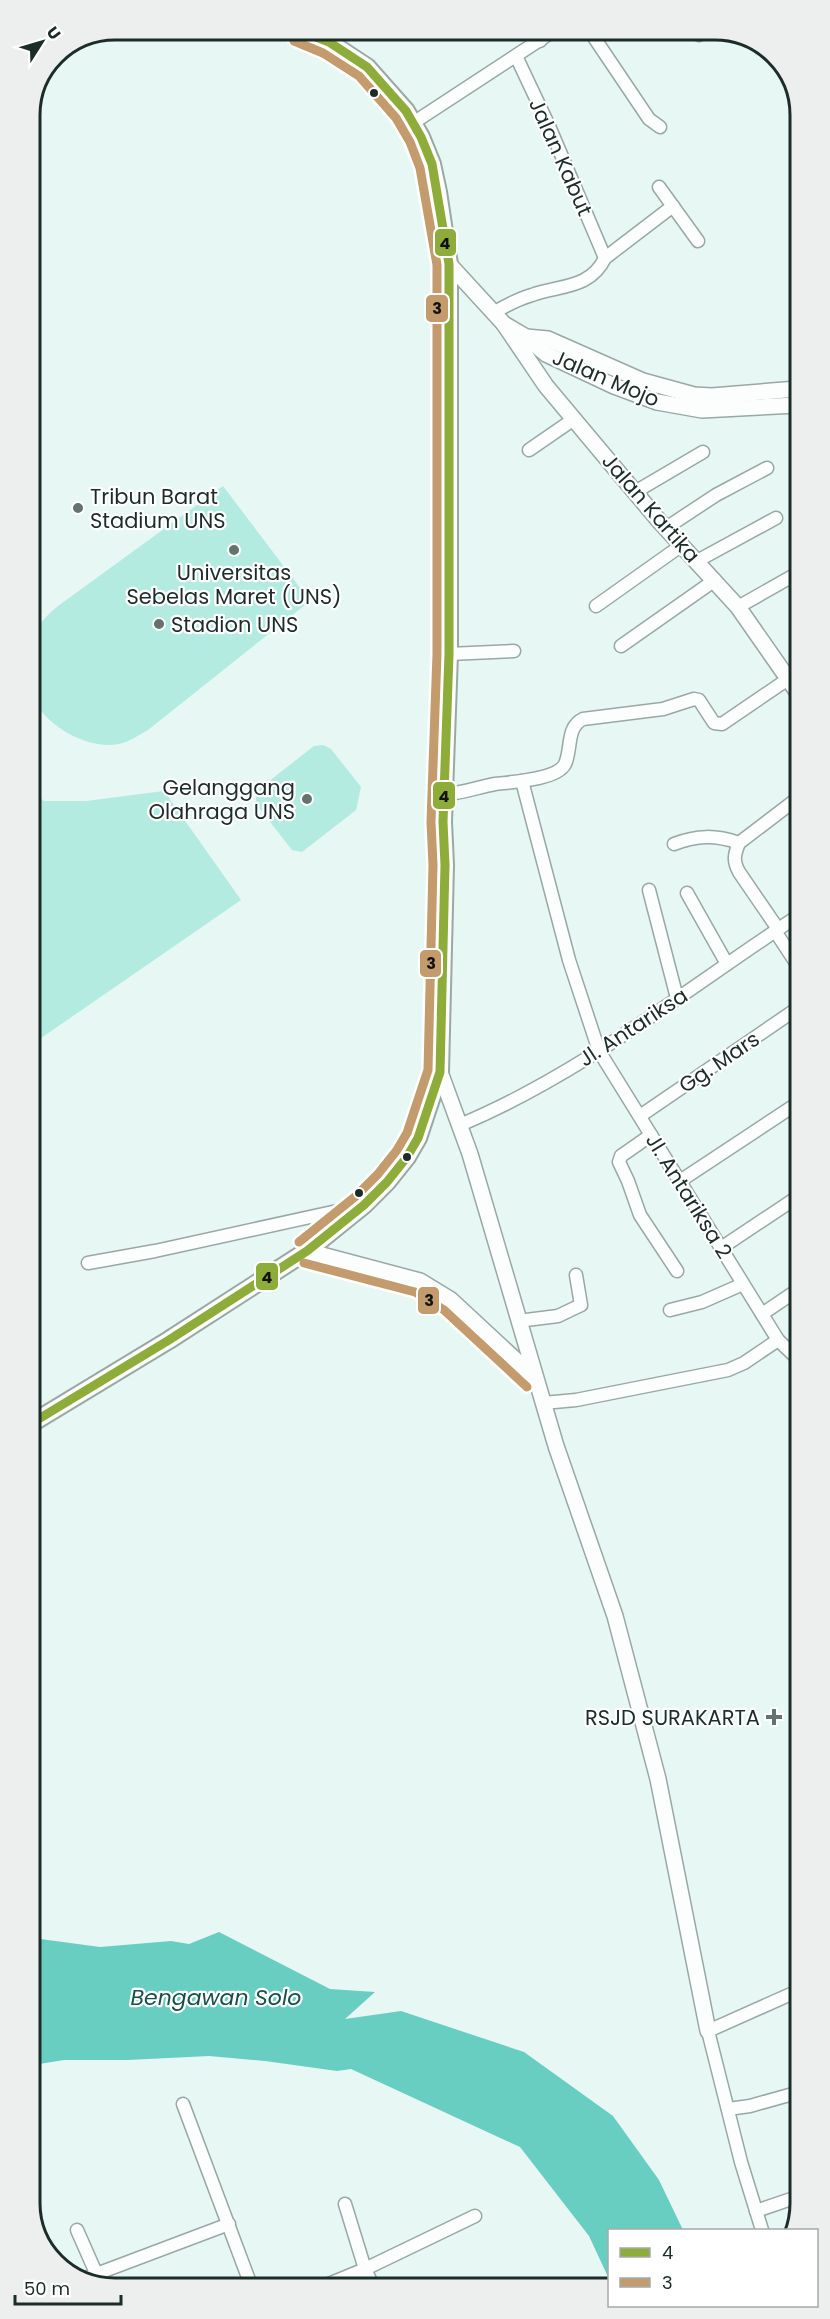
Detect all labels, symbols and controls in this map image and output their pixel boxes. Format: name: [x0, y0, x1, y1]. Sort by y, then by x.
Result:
north arrow: [12, 12, 72, 72]
text: U: [41, 22, 66, 45]
unlabelled marker: [368, 87, 380, 99]
street label: Jalan Kabut: [522, 94, 600, 220]
line badge: 4: [434, 228, 457, 257]
text: 4: [440, 232, 451, 255]
line badge: 3: [425, 294, 449, 323]
text: 3: [432, 297, 442, 320]
street label: Jalan Mojo: [548, 342, 664, 414]
street label: Jalan Kartika: [595, 447, 707, 569]
place label: Tribun Barat Stadium UNS: [90, 482, 225, 535]
marker: Tribun Barat Stadium UNS: [71, 501, 85, 515]
marker: Universitas Sebelas Maret (UNS): [227, 543, 241, 557]
place label: Universitas Sebelas Maret (UNS): [126, 558, 342, 611]
place label: Stadion UNS: [171, 610, 298, 639]
marker: Stadion UNS: [152, 617, 166, 631]
place label: Gelanggang Olahraga UNS: [148, 773, 295, 826]
line badge: 4: [432, 781, 456, 810]
text: 4: [439, 785, 450, 808]
marker: Gelanggang Olahraga UNS: [300, 792, 314, 806]
line badge: 3: [419, 949, 442, 978]
text: 3: [426, 952, 436, 975]
street label: Jl. Antariksa: [573, 981, 693, 1073]
street label: Gg. Mars: [673, 1024, 765, 1100]
street label: Jl. Antariksa 2: [639, 1128, 739, 1264]
unlabelled marker: [401, 1151, 413, 1163]
unlabelled marker: [353, 1187, 365, 1199]
line badge: 4: [255, 1262, 279, 1291]
text: 4: [262, 1266, 273, 1289]
line badge: 3: [417, 1286, 440, 1315]
text: 3: [424, 1289, 434, 1312]
place label: RSJD SURAKARTA: [585, 1703, 760, 1732]
marker: RSJD SURAKARTA: [765, 1708, 783, 1726]
water label: Bengawan Solo: [131, 1982, 301, 2013]
legend: [608, 2229, 818, 2307]
text: 4: [662, 2240, 673, 2265]
scale bar: [15, 2268, 122, 2306]
text: 3: [662, 2270, 673, 2295]
text: 50 m: [24, 2276, 70, 2301]

